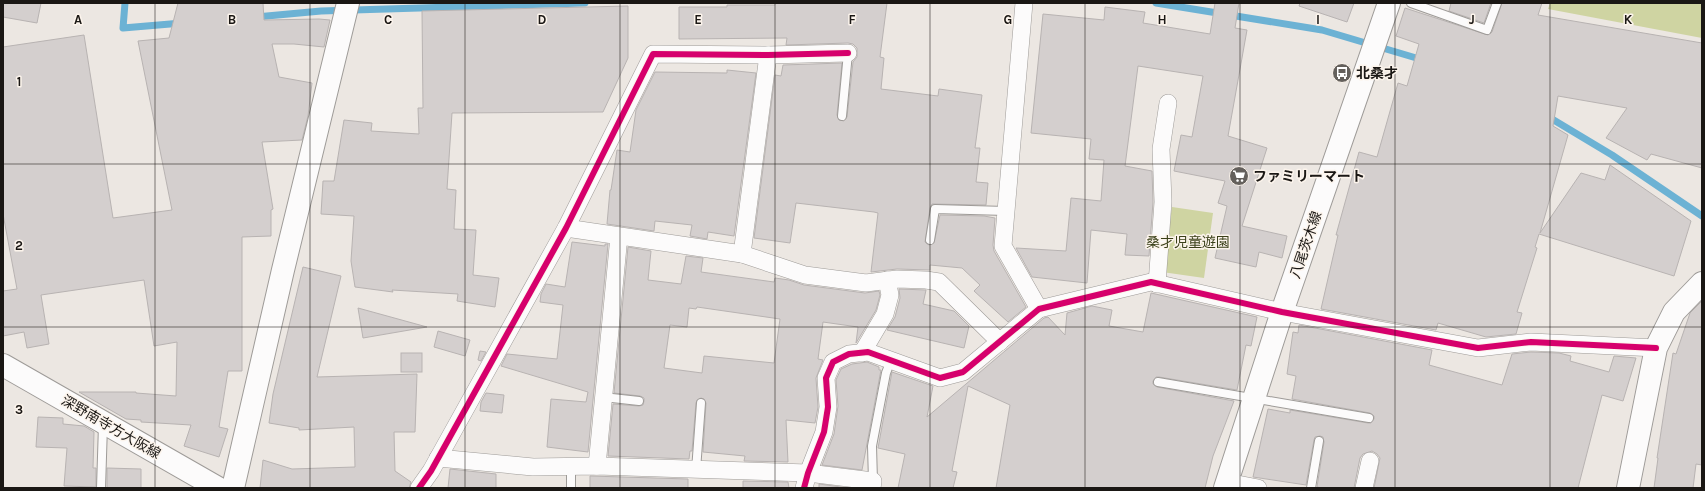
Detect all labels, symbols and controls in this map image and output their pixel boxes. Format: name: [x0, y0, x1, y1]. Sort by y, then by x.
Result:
text: A: [74, 12, 82, 27]
text: B: [228, 12, 236, 27]
text: C: [384, 12, 392, 27]
text: D: [538, 12, 547, 27]
text: E: [694, 12, 702, 27]
text: F: [848, 12, 856, 27]
text: G: [1004, 12, 1012, 27]
text: H: [1157, 12, 1167, 27]
text: I: [1316, 12, 1320, 27]
text: J: [1469, 12, 1475, 27]
text: K: [1624, 12, 1633, 27]
bus stop icon: 北桑才: [1331, 62, 1353, 84]
place label: 北桑才: [1356, 65, 1398, 82]
text: 1: [17, 74, 21, 89]
supermarket icon: ファミリーマート: [1228, 165, 1250, 187]
place label: ファミリーマート: [1253, 168, 1365, 185]
street label: 八尾茨木線: [1287, 209, 1325, 281]
park label: 桑才児童遊園: [1146, 234, 1230, 251]
text: 2: [15, 238, 23, 253]
street label: 深野南寺方大阪線: [58, 392, 164, 462]
text: 3: [15, 402, 23, 417]

